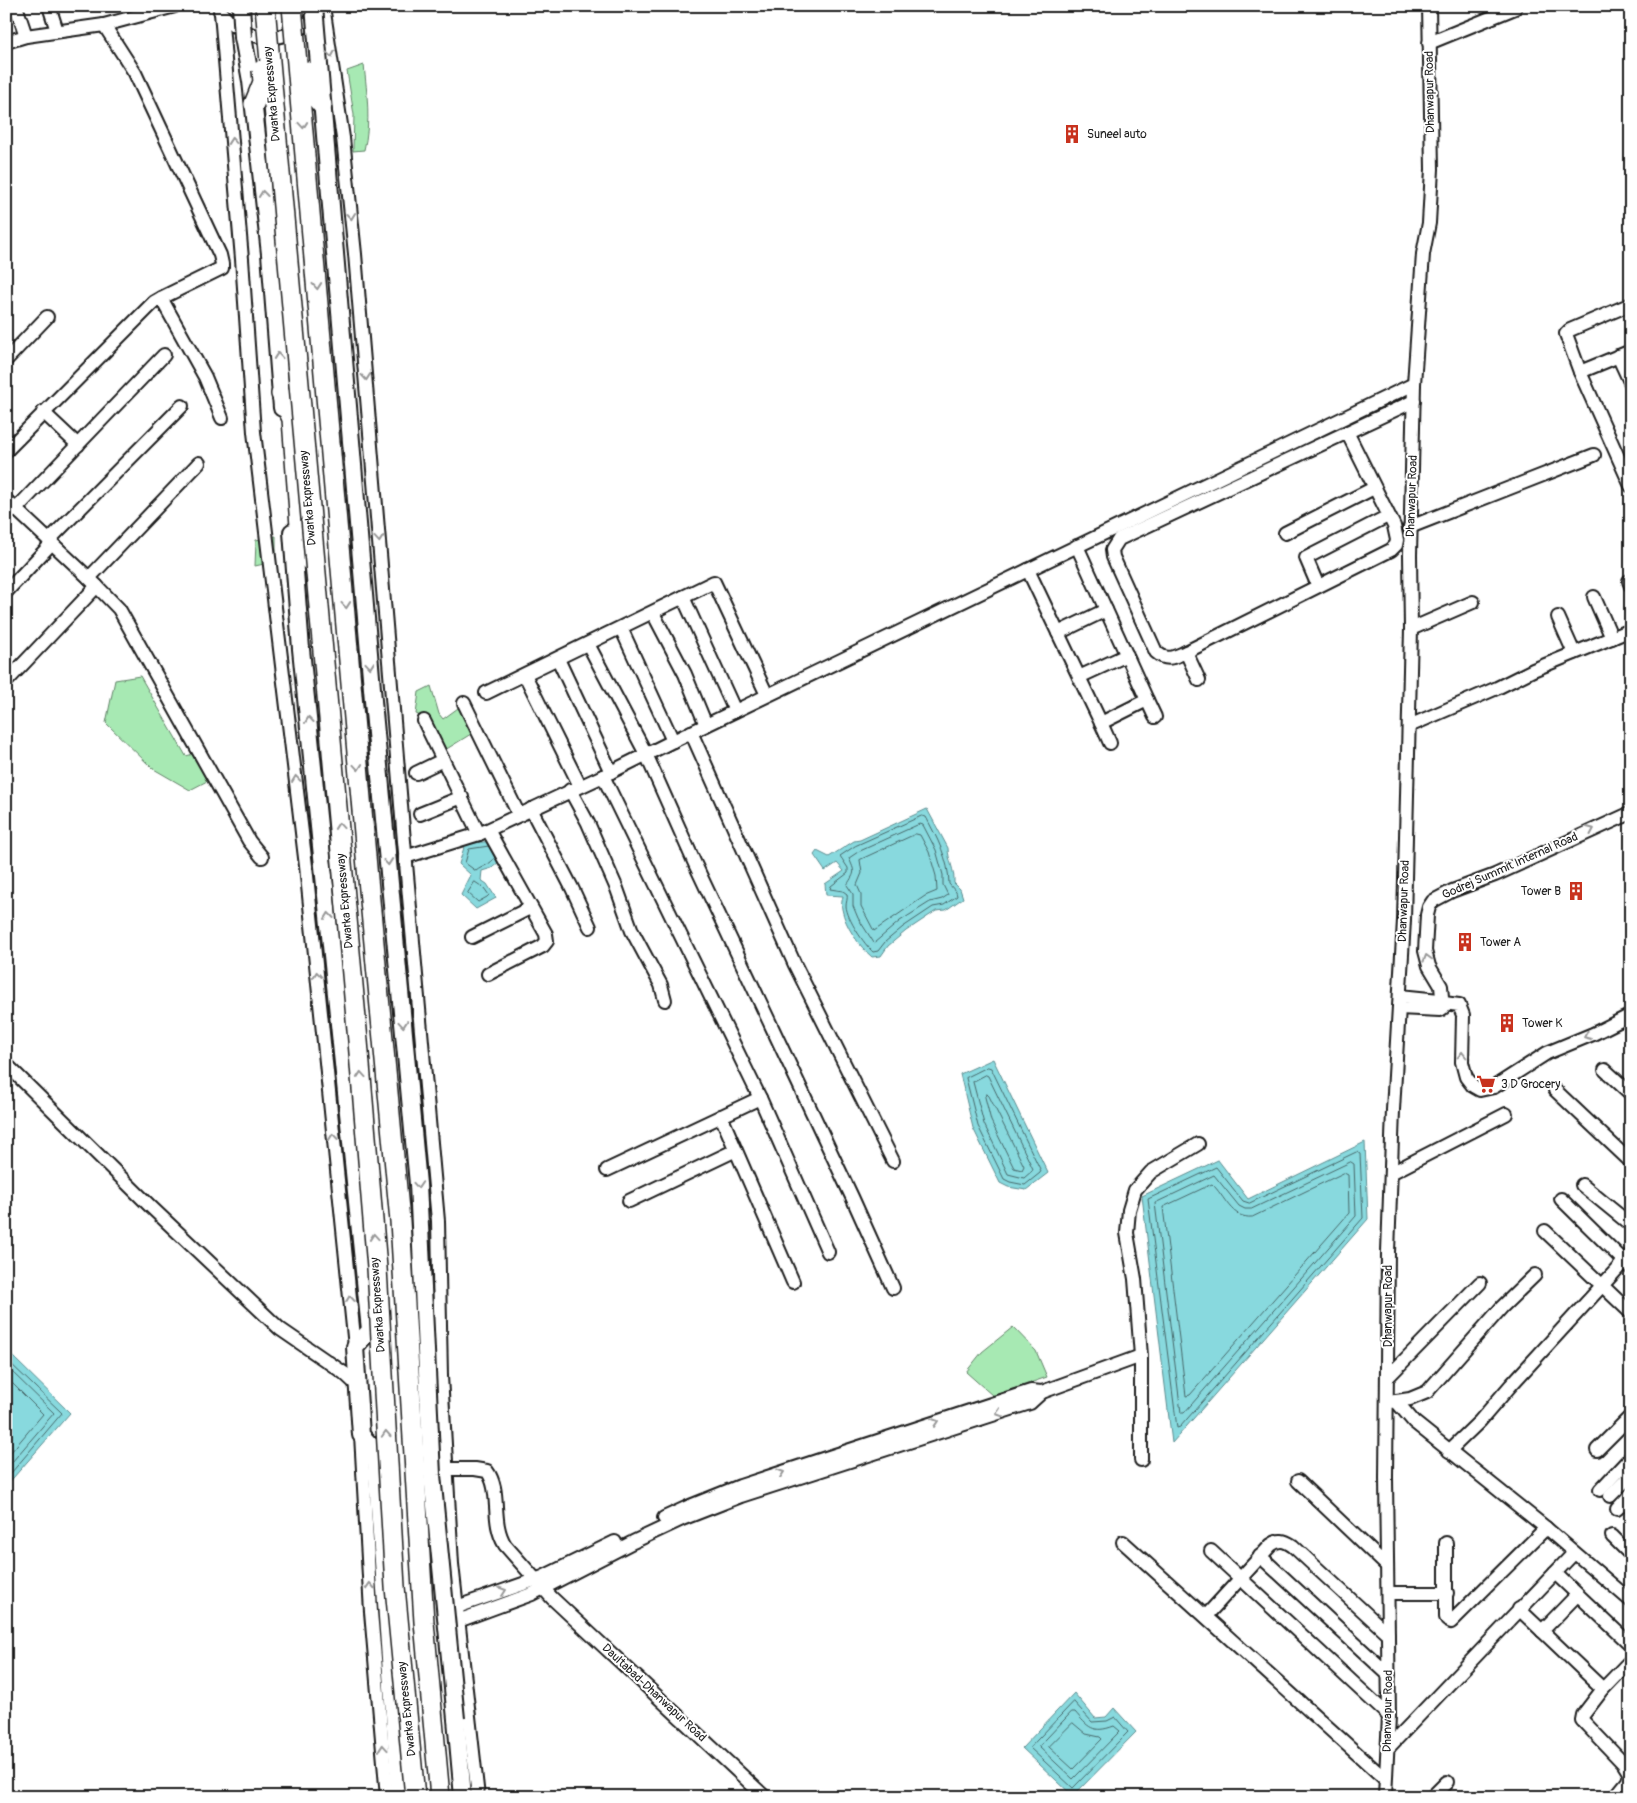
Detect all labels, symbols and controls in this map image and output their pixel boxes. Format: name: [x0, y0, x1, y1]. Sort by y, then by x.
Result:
street label: Dwarka Expressway: [260, 46, 284, 142]
one-way arrow: [325, 50, 335, 59]
street label: Dhanwapur Road: [1422, 51, 1438, 133]
one-way arrow: [297, 121, 308, 129]
building icon: Suneel auto: [1061, 123, 1083, 145]
place label: Suneel auto: [1087, 127, 1147, 142]
one-way arrow: [227, 136, 238, 144]
one-way arrow: [258, 190, 269, 198]
one-way arrow: [346, 212, 357, 220]
one-way arrow: [312, 283, 323, 291]
one-way arrow: [273, 352, 284, 360]
one-way arrow: [360, 374, 371, 382]
street label: Dwarka Expressway: [296, 450, 320, 546]
street label: Dhanwapur Road: [1403, 455, 1421, 537]
one-way arrow: [373, 536, 384, 544]
one-way arrow: [340, 601, 351, 609]
one-way arrow: [364, 661, 375, 669]
one-way arrow: [304, 715, 315, 723]
one-way arrow: [353, 763, 364, 771]
one-way arrow: [291, 775, 302, 783]
one-way arrow: [334, 822, 345, 830]
one-way arrow: [1586, 826, 1595, 837]
street label: Godrej Summit Internal Road: [1440, 829, 1580, 903]
street label: Dwarka Expressway: [333, 853, 357, 949]
one-way arrow: [382, 858, 393, 866]
street label: Dhanwapur Road: [1395, 860, 1413, 942]
building icon: Tower B: [1565, 880, 1587, 902]
place label: Tower B: [1521, 884, 1561, 899]
one-way arrow: [324, 912, 335, 920]
building icon: Tower A: [1454, 931, 1476, 953]
place label: Tower A: [1480, 935, 1521, 950]
one-way arrow: [1422, 954, 1433, 963]
one-way arrow: [312, 971, 323, 979]
building icon: Tower K: [1496, 1012, 1518, 1034]
place label: Tower K: [1522, 1016, 1563, 1031]
one-way arrow: [397, 1020, 408, 1028]
one-way arrow: [1583, 1030, 1592, 1041]
one-way arrow: [1457, 1051, 1467, 1058]
one-way arrow: [355, 1071, 366, 1079]
supermarket icon: 3 D Grocery: [1475, 1073, 1497, 1095]
place label: 3 D Grocery: [1501, 1077, 1560, 1092]
one-way arrow: [328, 1133, 339, 1141]
one-way arrow: [412, 1182, 423, 1190]
one-way arrow: [369, 1233, 380, 1241]
street label: Dwarka Expressway: [367, 1257, 389, 1353]
street label: Dhanwapur Road: [1381, 1265, 1396, 1347]
one-way arrow: [345, 1294, 356, 1302]
one-way arrow: [995, 1407, 1004, 1417]
one-way arrow: [930, 1418, 939, 1428]
one-way arrow: [381, 1430, 392, 1438]
one-way arrow: [776, 1469, 784, 1479]
one-way arrow: [364, 1582, 375, 1590]
one-way arrow: [498, 1587, 506, 1597]
street label: Daultabad-Dhanwapur Road: [599, 1641, 709, 1745]
street label: Dwarka Expressway: [395, 1661, 419, 1757]
street label: Dhanwapur Road: [1380, 1670, 1396, 1752]
one-way arrow: [378, 1744, 389, 1752]

